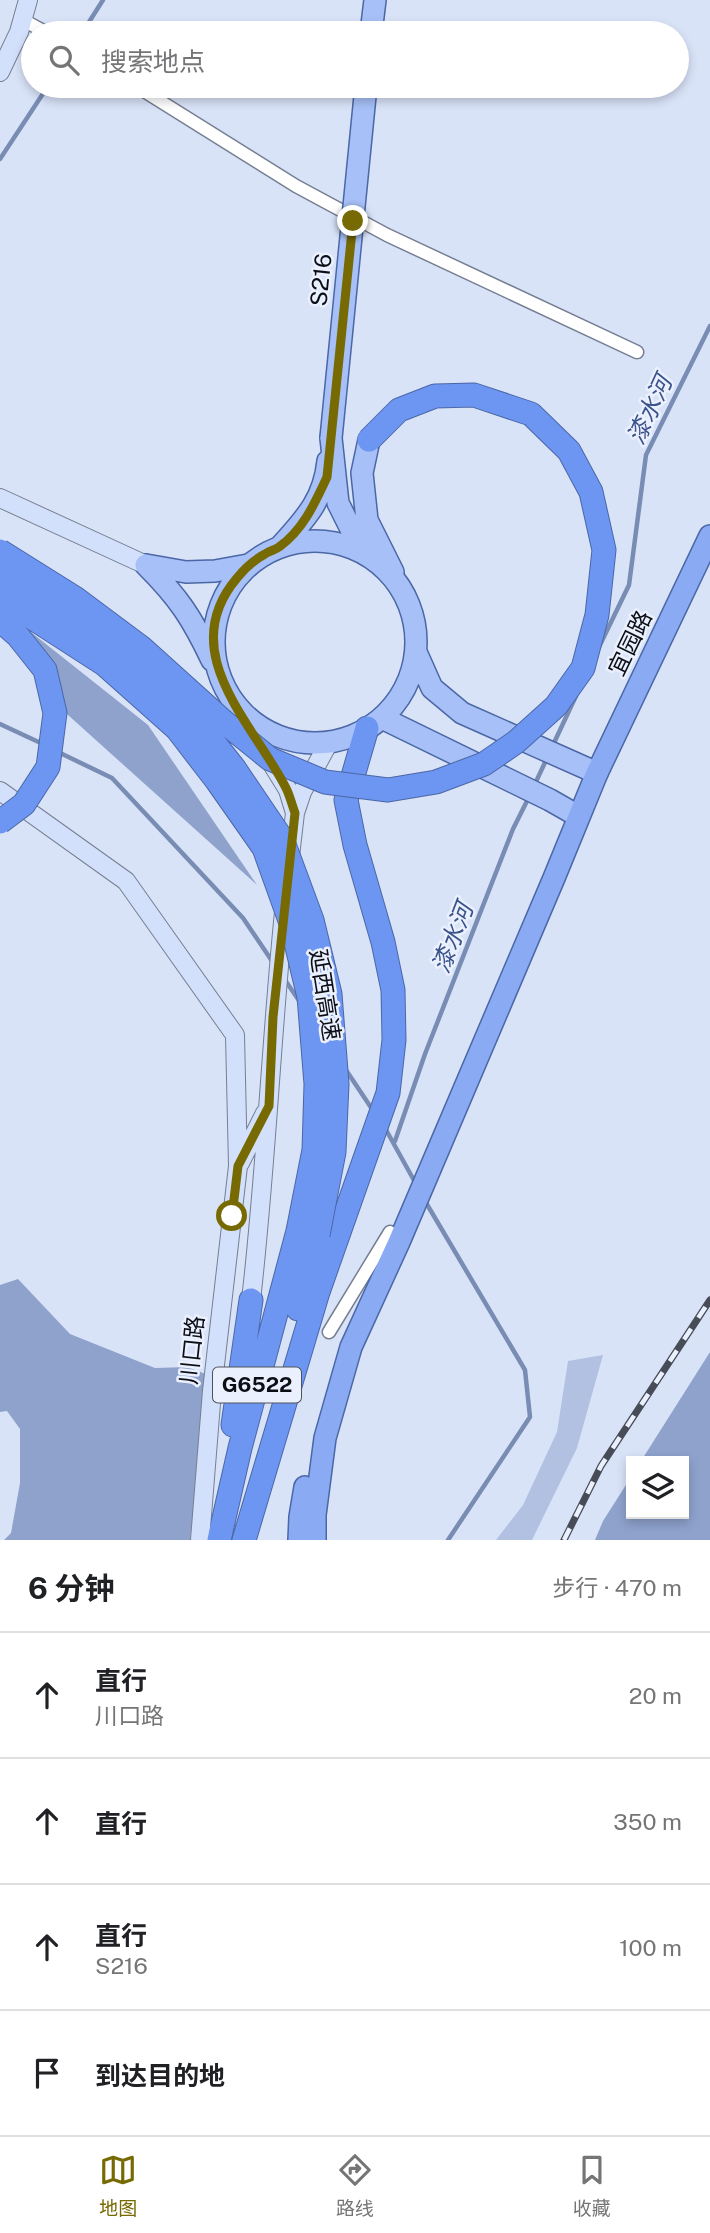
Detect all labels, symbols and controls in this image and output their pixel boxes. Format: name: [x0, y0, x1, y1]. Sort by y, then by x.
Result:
search box: [21, 21, 689, 98]
icon: search: [45, 41, 83, 79]
text: 搜索地点: [101, 46, 205, 77]
route end: [337, 205, 368, 236]
street label: S216: [304, 252, 337, 308]
water label: 漆水河: [621, 367, 679, 448]
street label: 宜园路: [602, 606, 657, 680]
water label: 漆水河: [426, 895, 479, 976]
street label: 延西高速: [305, 947, 346, 1042]
route start: [216, 1200, 247, 1231]
street label: 川口路: [174, 1314, 209, 1386]
road number: G6522: [213, 1368, 301, 1402]
map controls: [626, 1456, 689, 1519]
button: layers: [626, 1456, 689, 1519]
text: 6 分钟: [28, 1570, 115, 1606]
text: 步行 · 470 m: [552, 1574, 682, 1601]
text: 直行: [95, 1665, 147, 1696]
icon: ahead: [28, 1676, 66, 1714]
text: 20 m: [629, 1682, 682, 1709]
text: 川口路: [95, 1702, 164, 1729]
icon: ahead: [28, 1802, 66, 1840]
text: 直行: [95, 1808, 147, 1839]
text: 350 m: [613, 1808, 682, 1835]
text: 直行: [95, 1920, 147, 1951]
icon: ahead: [28, 1928, 66, 1966]
text: 100 m: [619, 1934, 682, 1961]
text: S216: [95, 1952, 148, 1979]
icon: arrive: [28, 2054, 66, 2092]
text: 到达目的地: [95, 2060, 225, 2091]
tab: 地图: [99, 2151, 137, 2220]
tab: 路线: [336, 2151, 374, 2220]
tab: 收藏: [573, 2151, 611, 2220]

